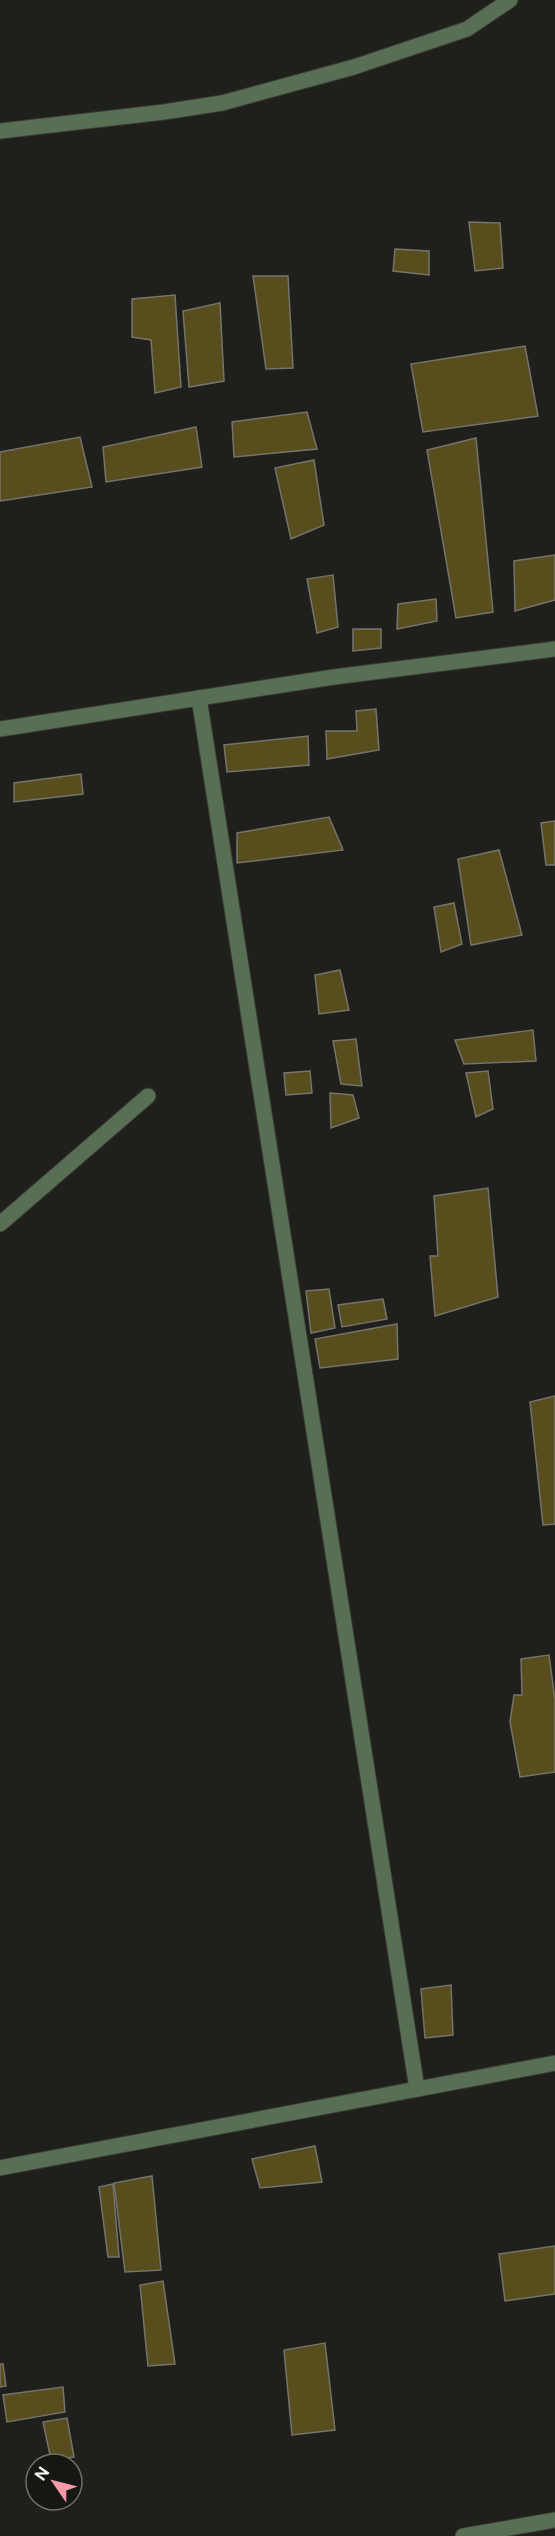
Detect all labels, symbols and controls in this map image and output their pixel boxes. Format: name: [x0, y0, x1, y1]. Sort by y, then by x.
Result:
north arrow: [24, 2452, 84, 2512]
text: N: [31, 2463, 53, 2484]

